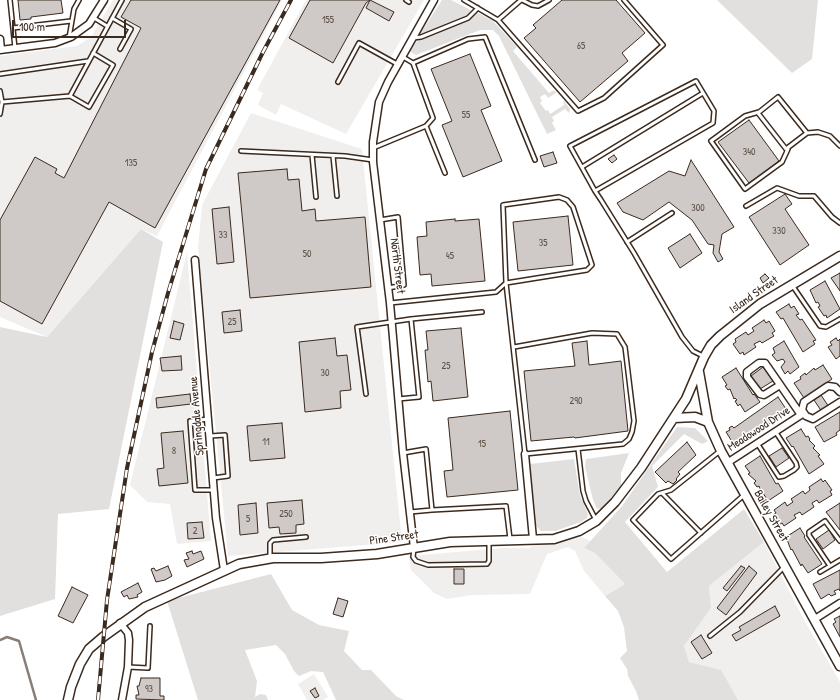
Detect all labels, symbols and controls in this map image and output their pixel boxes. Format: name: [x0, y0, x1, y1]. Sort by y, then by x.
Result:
scale bar: [14, 12, 128, 38]
house number: 155: [322, 14, 334, 26]
text: 100 m: [19, 18, 45, 35]
house number: 65: [577, 40, 585, 52]
house number: 55: [462, 109, 470, 121]
house number: 340: [743, 146, 755, 158]
house number: 135: [125, 157, 137, 169]
house number: 300: [691, 202, 705, 214]
house number: 330: [772, 225, 786, 237]
house number: 33: [219, 229, 227, 241]
street label: North Street: [386, 237, 408, 295]
house number: 35: [539, 237, 547, 249]
house number: 50: [303, 248, 311, 260]
house number: 45: [446, 250, 454, 262]
street label: Island Street: [727, 273, 781, 317]
house number: 25: [228, 316, 236, 328]
house number: 25: [442, 360, 450, 372]
house number: 30: [321, 367, 329, 379]
street label: Springdale Avenue: [186, 376, 208, 456]
house number: 290: [570, 395, 582, 407]
street label: Meadowood Drive: [725, 404, 793, 454]
house number: 11: [262, 436, 270, 448]
house number: 15: [478, 438, 486, 450]
house number: 8: [172, 445, 176, 457]
street label: Bailey Street: [750, 488, 792, 544]
house number: 250: [279, 508, 293, 520]
house number: 5: [246, 513, 250, 525]
house number: 2: [193, 525, 197, 537]
street label: Pine Street: [369, 527, 419, 549]
house number: 93: [145, 683, 153, 695]

